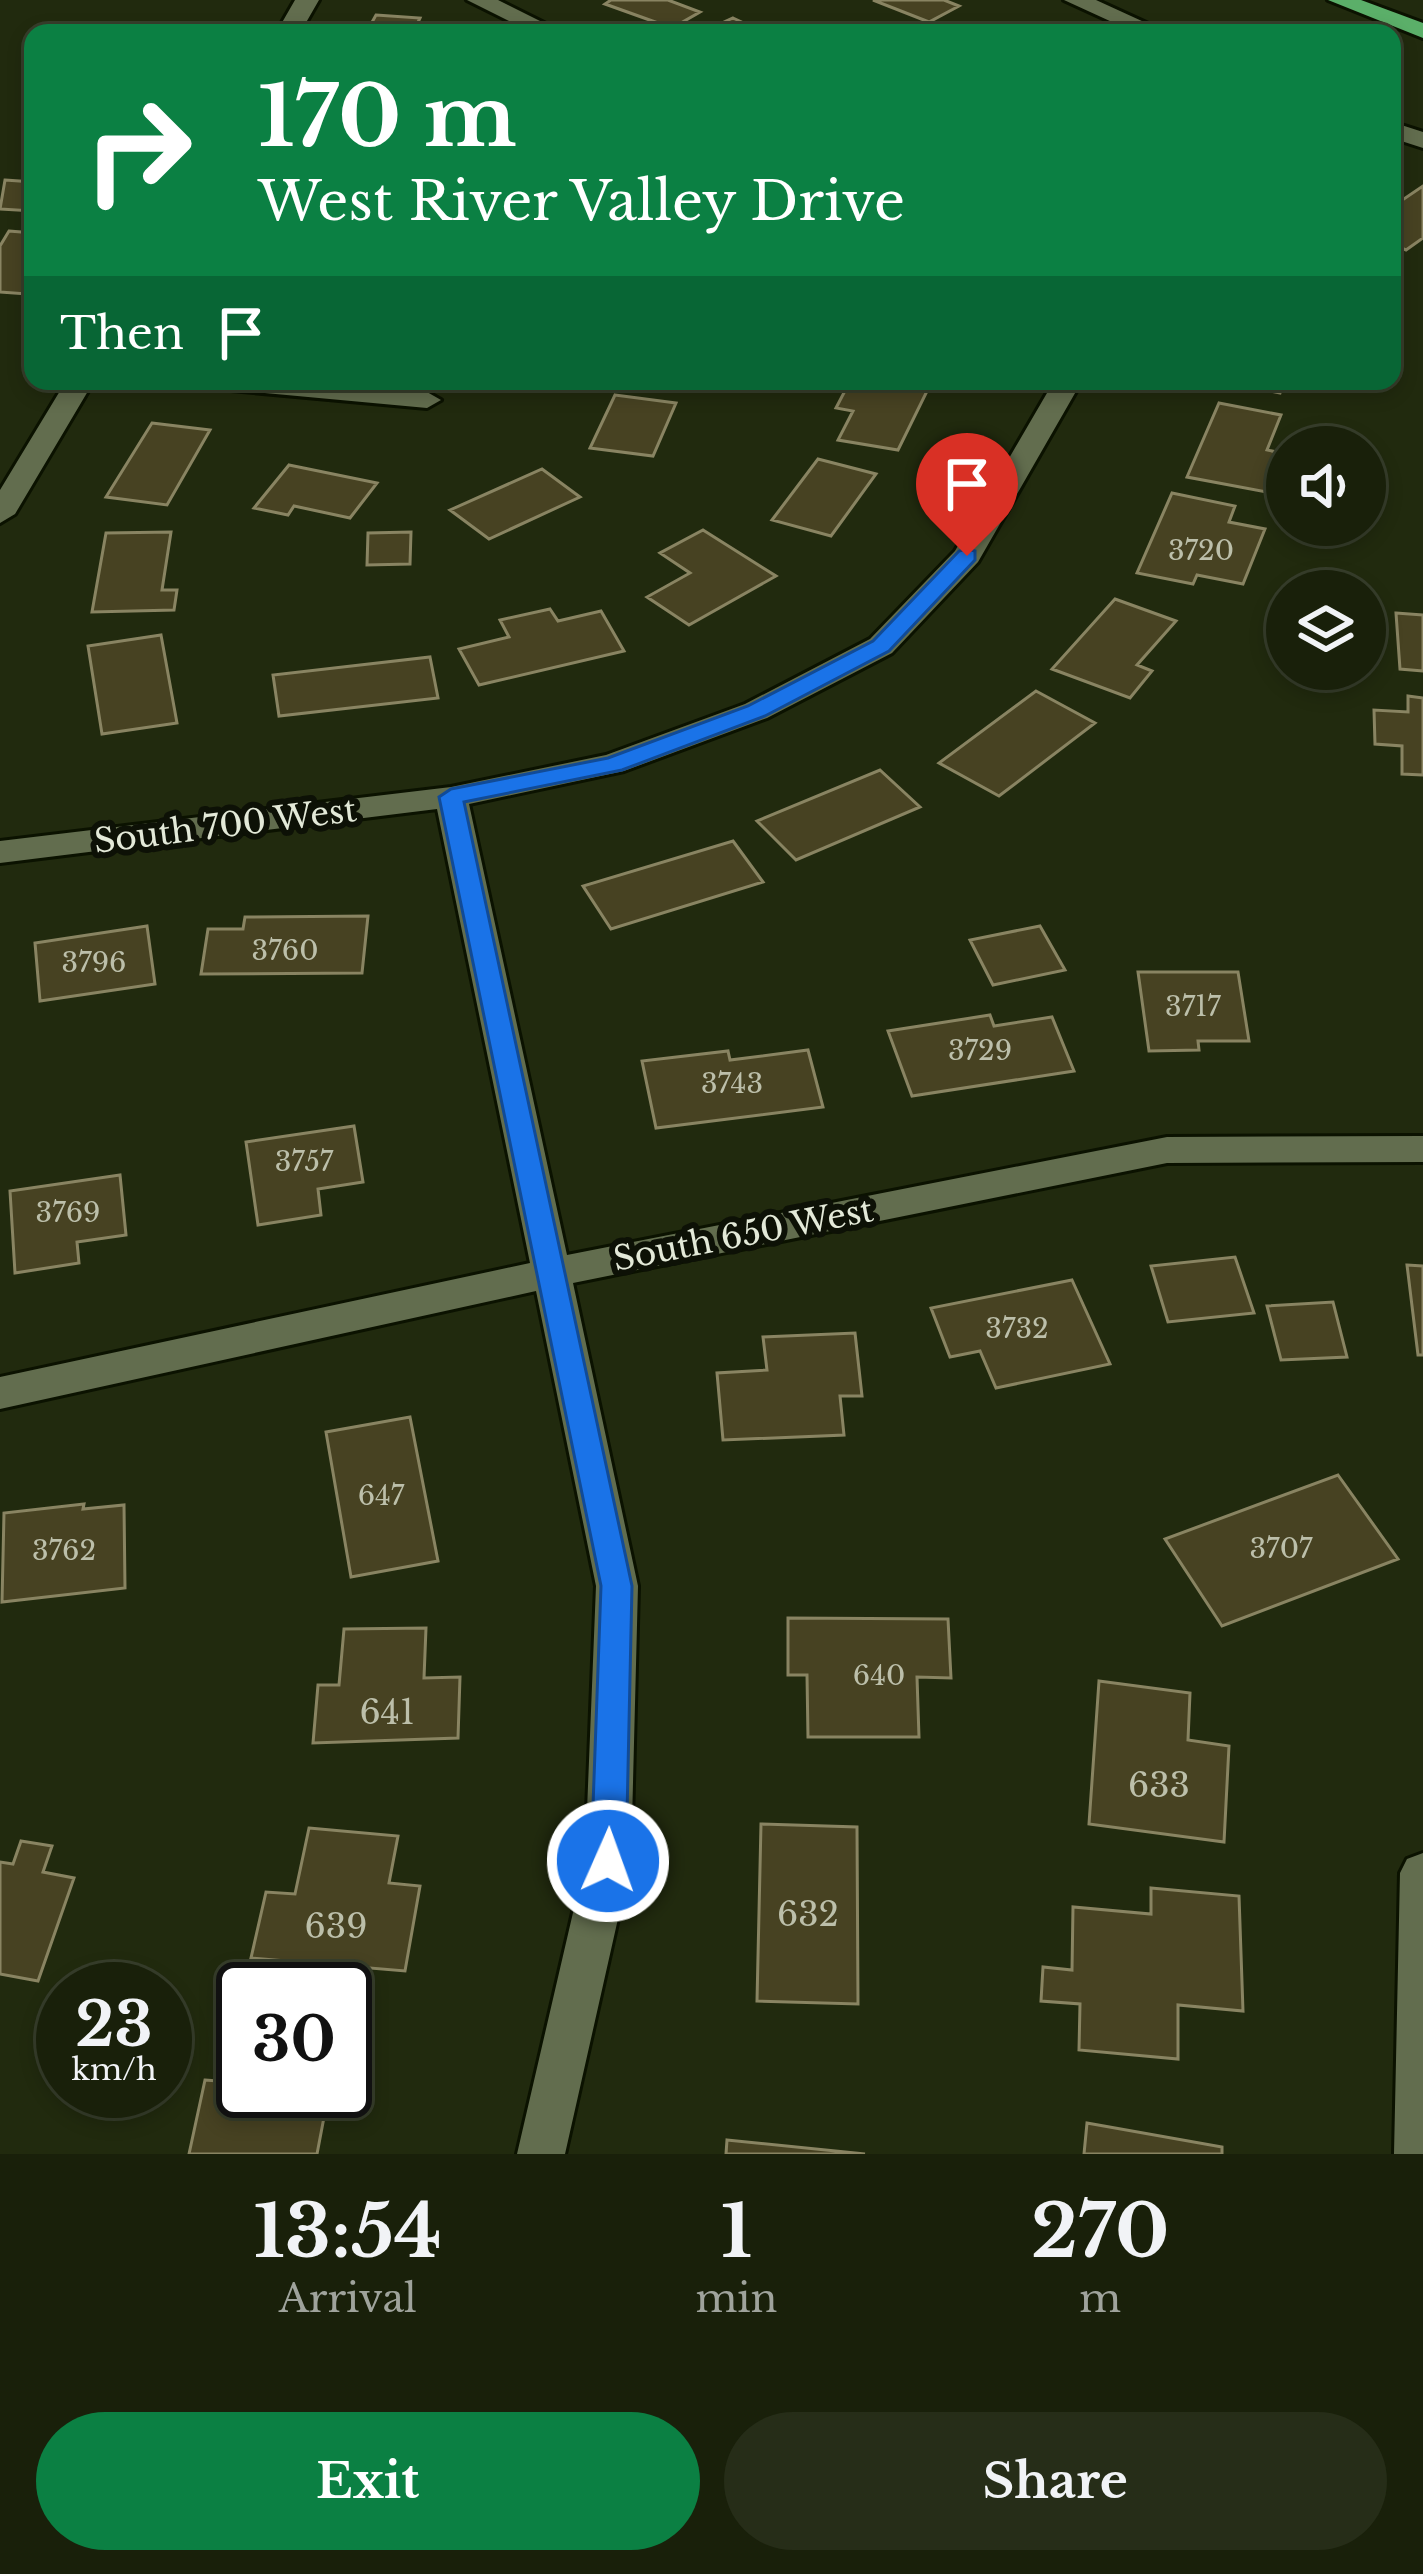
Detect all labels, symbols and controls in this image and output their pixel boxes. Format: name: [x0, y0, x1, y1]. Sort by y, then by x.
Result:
text: 170 m: [258, 65, 517, 169]
icon: right: [60, 72, 216, 228]
text: West River Valley Drive: [258, 168, 905, 235]
icon: arrive: [208, 300, 274, 366]
text: Then: [60, 305, 184, 361]
map controls: [1266, 426, 1386, 690]
button: sound: [1266, 426, 1386, 546]
pin: [916, 433, 1018, 556]
icon: arrive: [934, 451, 1000, 517]
house number: 3720: [1168, 534, 1234, 567]
button: layers: [1266, 570, 1386, 690]
street label: South 700 West: [91, 789, 359, 862]
house number: 3760: [252, 934, 318, 967]
house number: 3796: [62, 946, 126, 979]
house number: 3717: [1165, 990, 1221, 1023]
house number: 3729: [948, 1034, 1012, 1067]
house number: 3743: [701, 1067, 763, 1100]
house number: 3757: [275, 1145, 334, 1178]
street label: South 650 West: [610, 1189, 877, 1280]
house number: 3769: [36, 1196, 100, 1229]
house number: 3732: [985, 1312, 1049, 1345]
house number: 647: [358, 1479, 405, 1512]
house number: 3707: [1249, 1532, 1313, 1565]
house number: 3762: [32, 1534, 96, 1567]
house number: 640: [853, 1659, 905, 1692]
house number: 641: [359, 1692, 415, 1733]
house number: 633: [1128, 1765, 1190, 1806]
position arrow: [545, 1798, 671, 1924]
house number: 632: [777, 1894, 839, 1935]
house number: 639: [305, 1906, 367, 1947]
speed limit sign: 30: [216, 1962, 372, 2118]
text: 23: [75, 1988, 153, 2062]
text: km/h: [71, 2051, 157, 2088]
text: 13:54: [254, 2187, 442, 2276]
text: 1: [721, 2187, 752, 2276]
text: 270: [1031, 2187, 1169, 2276]
text: Arrival: [279, 2274, 417, 2323]
text: min: [695, 2274, 777, 2323]
text: m: [1079, 2274, 1121, 2323]
button: Exit: [36, 2412, 700, 2550]
button: Share: [724, 2412, 1387, 2550]

